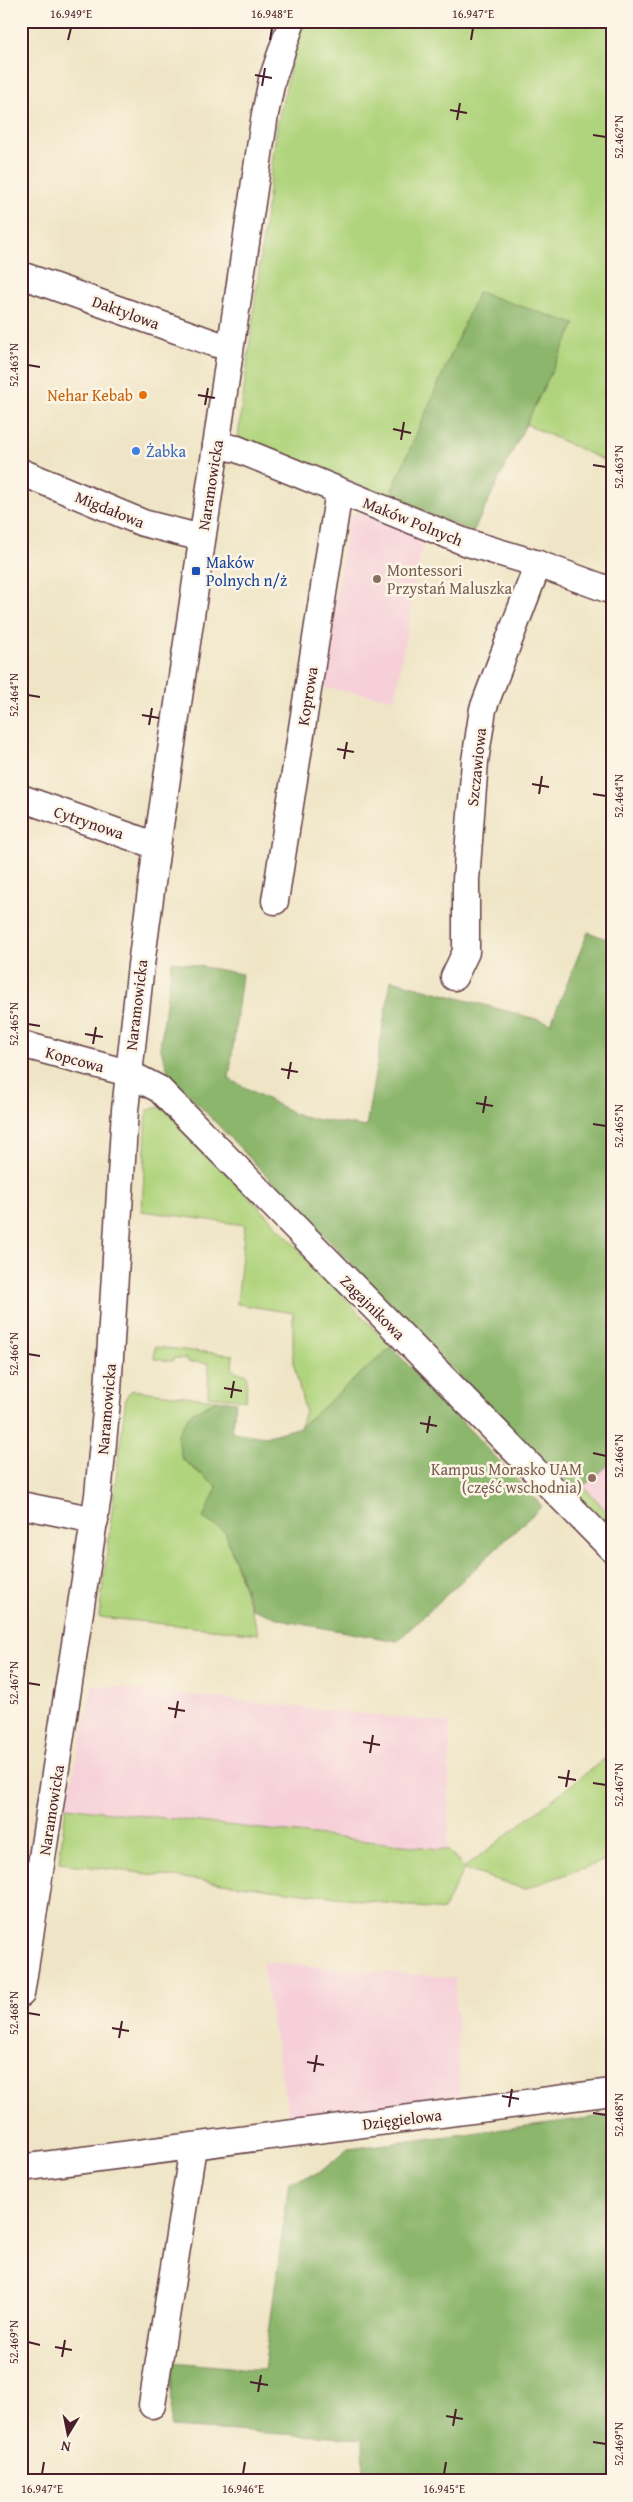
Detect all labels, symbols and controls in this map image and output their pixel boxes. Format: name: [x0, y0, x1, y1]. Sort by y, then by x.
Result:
text: 16.949°E: [50, 5, 92, 22]
text: 16.948°E: [251, 5, 293, 22]
text: 16.947°E: [452, 5, 494, 22]
text: 52.462°N: [610, 115, 627, 159]
street label: Daktylowa: [89, 289, 163, 335]
text: 52.463°N: [5, 343, 22, 387]
place label: Nehar Kebab: [47, 383, 133, 407]
marker: Nehar Kebab: [137, 389, 149, 401]
street label: Naramowicka: [191, 438, 229, 532]
place label: Żabka: [146, 439, 186, 463]
marker: Żabka: [130, 445, 142, 457]
text: 52.463°N: [610, 445, 627, 489]
street label: Migdałowa: [72, 484, 149, 534]
street label: Maków Polnych: [359, 490, 467, 552]
place label: Maków Polnych n/ż: [206, 550, 287, 592]
place label: Montessori Przystań Maluszka: [387, 558, 513, 600]
marker: Maków Polnych n/ż: [190, 565, 202, 577]
marker: Montessori Przystań Maluszka: [371, 573, 383, 585]
street label: Koprowa: [291, 664, 324, 727]
text: 52.464°N: [5, 673, 22, 717]
street label: Szczawiowa: [460, 726, 492, 807]
text: 52.464°N: [610, 774, 627, 818]
street label: Cytrynowa: [51, 799, 128, 845]
street label: Naramowicka: [119, 958, 154, 1052]
text: 52.465°N: [5, 1002, 22, 1046]
street label: Kopcowa: [43, 1040, 107, 1078]
text: 52.465°N: [610, 1104, 627, 1148]
street label: Zagajnikowa: [335, 1269, 411, 1345]
text: 52.466°N: [5, 1332, 22, 1376]
street label: Naramowicka: [90, 1362, 122, 1456]
text: 52.466°N: [610, 1434, 627, 1478]
place label: Kampus Morasko UAM (część wschodnia): [431, 1457, 582, 1499]
marker: Kampus Morasko UAM (część wschodnia): [586, 1472, 598, 1484]
text: 52.467°N: [5, 1661, 22, 1705]
street label: Naramowicka: [32, 1763, 70, 1857]
text: 52.467°N: [610, 1763, 627, 1807]
text: 52.468°N: [5, 1991, 22, 2035]
text: 52.468°N: [610, 2093, 627, 2137]
street label: Dzięgielowa: [361, 2102, 443, 2136]
text: 52.469°N: [5, 2320, 22, 2364]
north arrow: [42, 2410, 92, 2460]
text: 52.469°N: [610, 2422, 627, 2466]
text: N: [59, 2436, 72, 2457]
text: 16.947°E: [21, 2480, 63, 2497]
text: 16.946°E: [222, 2480, 264, 2497]
text: 16.945°E: [423, 2480, 465, 2497]

